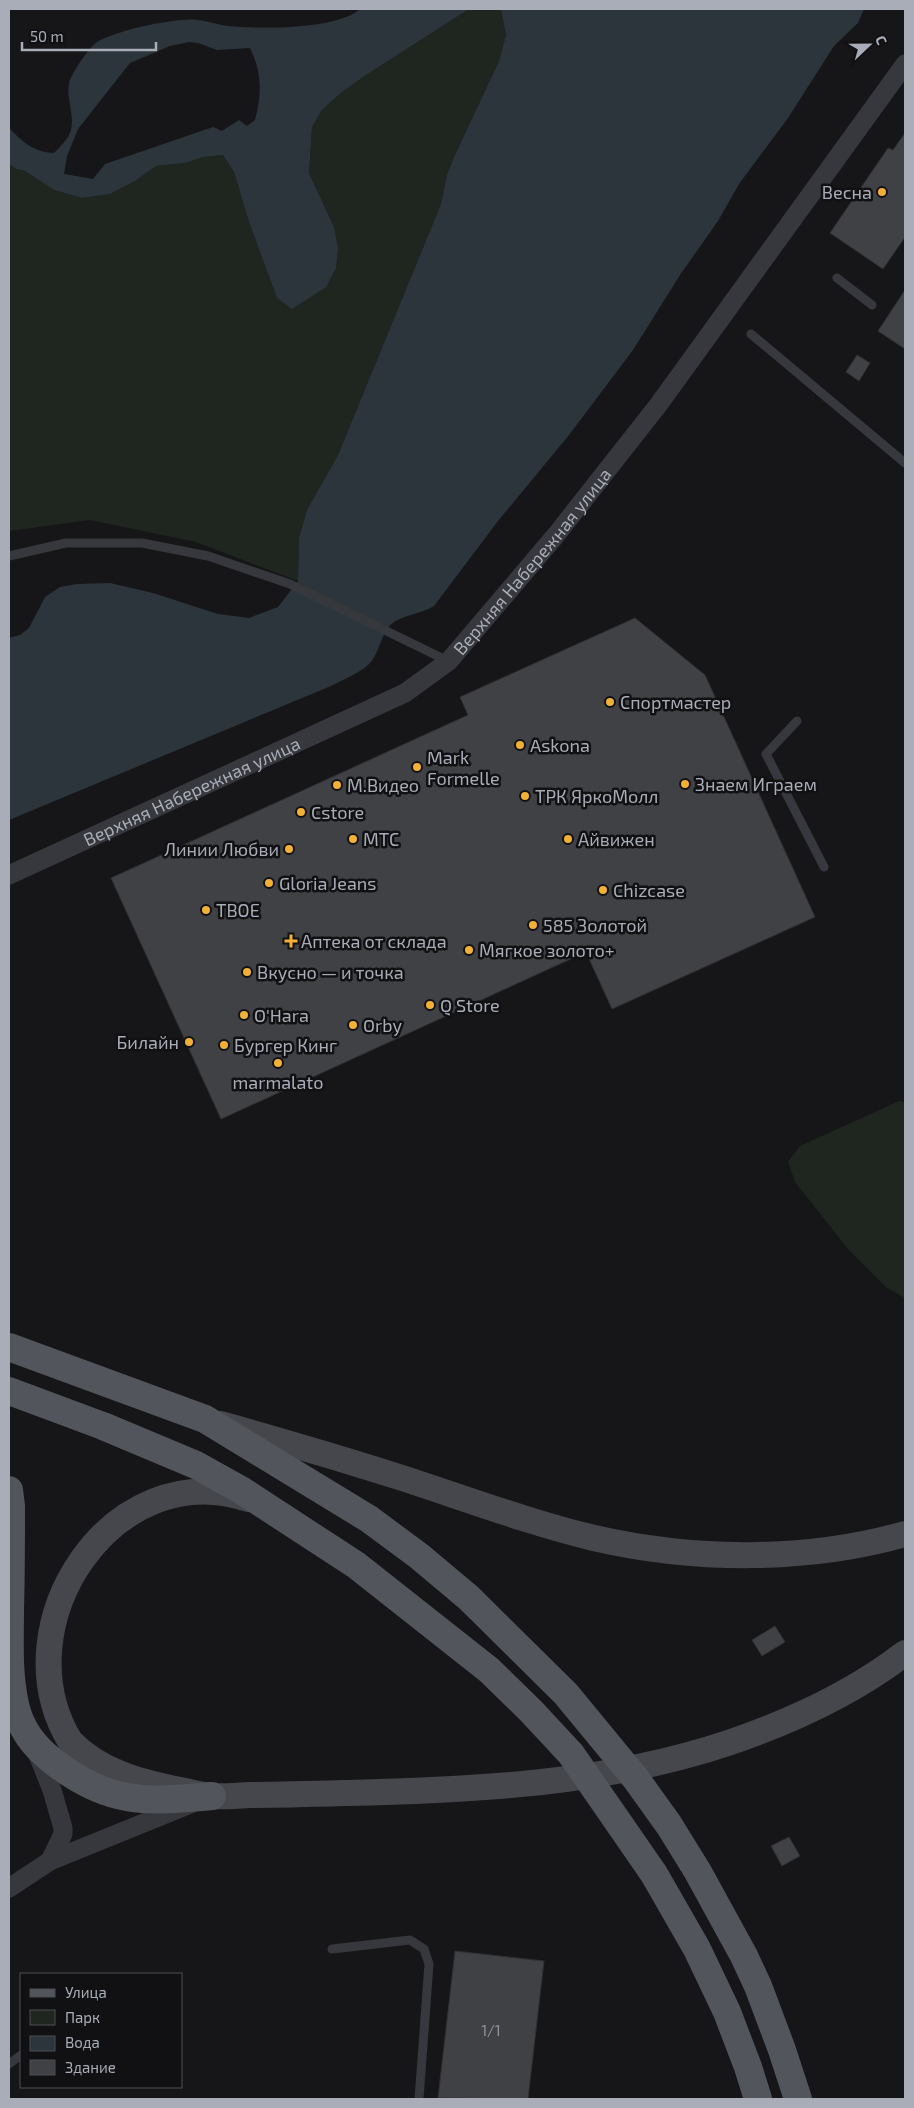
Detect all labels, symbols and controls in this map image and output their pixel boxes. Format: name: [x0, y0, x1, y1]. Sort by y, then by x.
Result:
scale bar: [22, 20, 156, 52]
north arrow: [844, 20, 894, 70]
text: 50 m: [30, 27, 64, 45]
text: С: [872, 33, 891, 47]
place label: Весна: [822, 181, 872, 203]
marker: Весна: [876, 186, 888, 198]
street label: Верхняя Набережная улица: [448, 463, 616, 659]
place label: Спортмастер: [620, 691, 731, 713]
marker: Спортмастер: [604, 696, 616, 708]
street label: Верхняя Набережная улица: [80, 732, 303, 850]
place label: Askona: [530, 734, 590, 756]
marker: Askona: [514, 739, 526, 751]
place label: Mark Formelle: [427, 746, 500, 789]
marker: Mark Formelle: [411, 761, 423, 773]
place label: Знаем Играем: [695, 773, 817, 795]
place label: М.Видео: [347, 774, 419, 796]
marker: Знаем Играем: [679, 778, 691, 790]
marker: М.Видео: [331, 779, 343, 791]
place label: ТРК ЯркоМолл: [535, 785, 658, 807]
marker: ТРК ЯркоМолл: [519, 790, 531, 802]
place label: Cstore: [311, 801, 364, 823]
marker: Cstore: [295, 806, 307, 818]
place label: МТС: [363, 828, 399, 850]
place label: Айвижен: [578, 828, 655, 850]
marker: МТС: [347, 833, 359, 845]
marker: Айвижен: [562, 833, 574, 845]
place label: Линии Любви: [164, 838, 279, 860]
marker: Линии Любви: [283, 843, 295, 855]
place label: Gloria Jeans: [279, 872, 376, 894]
marker: Gloria Jeans: [263, 877, 275, 889]
place label: Chizcase: [613, 879, 685, 901]
marker: Chizcase: [597, 884, 609, 896]
place label: ТВОЕ: [216, 899, 260, 921]
marker: ТВОЕ: [200, 904, 212, 916]
place label: 585 Золотой: [543, 914, 647, 936]
marker: 585 Золотой: [527, 919, 539, 931]
place label: Аптека от склада: [301, 930, 447, 952]
marker: Аптека от склада: [285, 935, 297, 947]
place label: Мягкое золото+: [479, 939, 615, 961]
marker: Мягкое золото+: [463, 944, 475, 956]
place label: Вкусно — и точка: [257, 961, 404, 983]
marker: Вкусно — и точка: [241, 966, 253, 978]
place label: Q Store: [440, 994, 500, 1016]
marker: Q Store: [424, 999, 436, 1011]
place label: O'Hara: [254, 1004, 309, 1026]
marker: O'Hara: [238, 1009, 250, 1021]
place label: Orby: [363, 1014, 402, 1036]
marker: Orby: [347, 1019, 359, 1031]
place label: Билайн: [117, 1031, 179, 1053]
place label: Бургер Кинг: [234, 1034, 337, 1056]
marker: Билайн: [183, 1036, 195, 1048]
marker: Бургер Кинг: [218, 1039, 230, 1051]
marker: marmalato: [272, 1057, 284, 1069]
place label: marmalato: [233, 1071, 323, 1093]
legend: [20, 1973, 182, 2088]
text: Улица: [65, 1983, 107, 2001]
text: Парк: [65, 2008, 100, 2026]
house number: 1/1: [481, 2021, 501, 2039]
text: Вода: [65, 2033, 100, 2051]
text: Здание: [65, 2058, 116, 2076]

